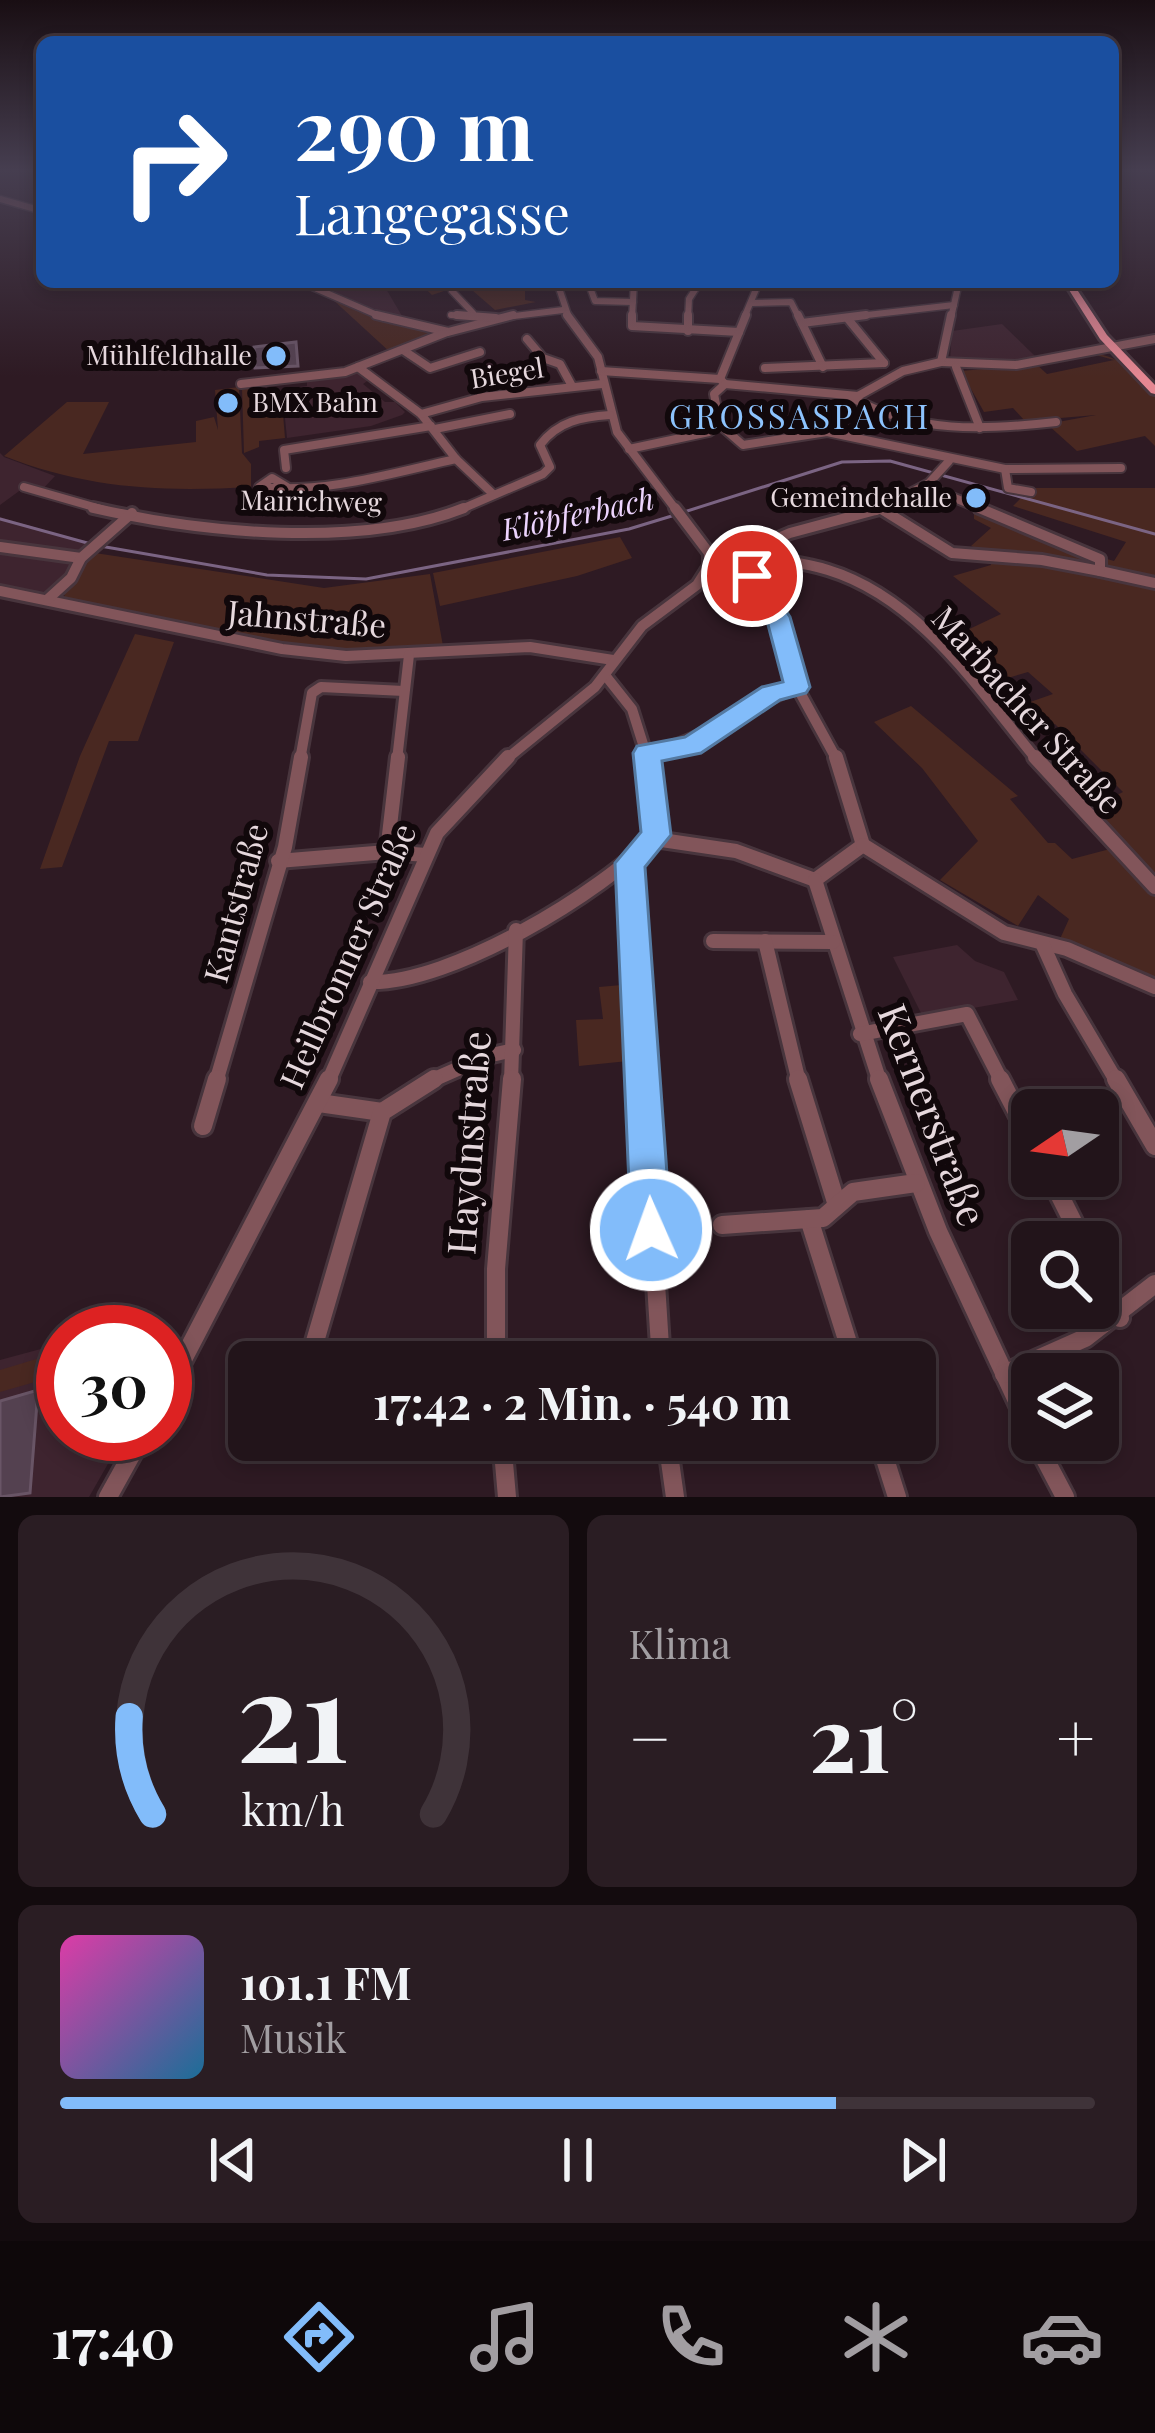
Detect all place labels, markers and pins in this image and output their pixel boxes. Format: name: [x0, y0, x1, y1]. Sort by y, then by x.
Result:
place label: Mühlfeldhalle: [86, 336, 252, 372]
marker: Mühlfeldhalle: [263, 343, 289, 369]
place label: BMX Bahn: [252, 383, 378, 419]
marker: BMX Bahn: [215, 390, 241, 416]
place label: Gemeindehalle: [770, 478, 952, 514]
marker: Gemeindehalle: [963, 485, 989, 511]
pin: [701, 525, 803, 627]

